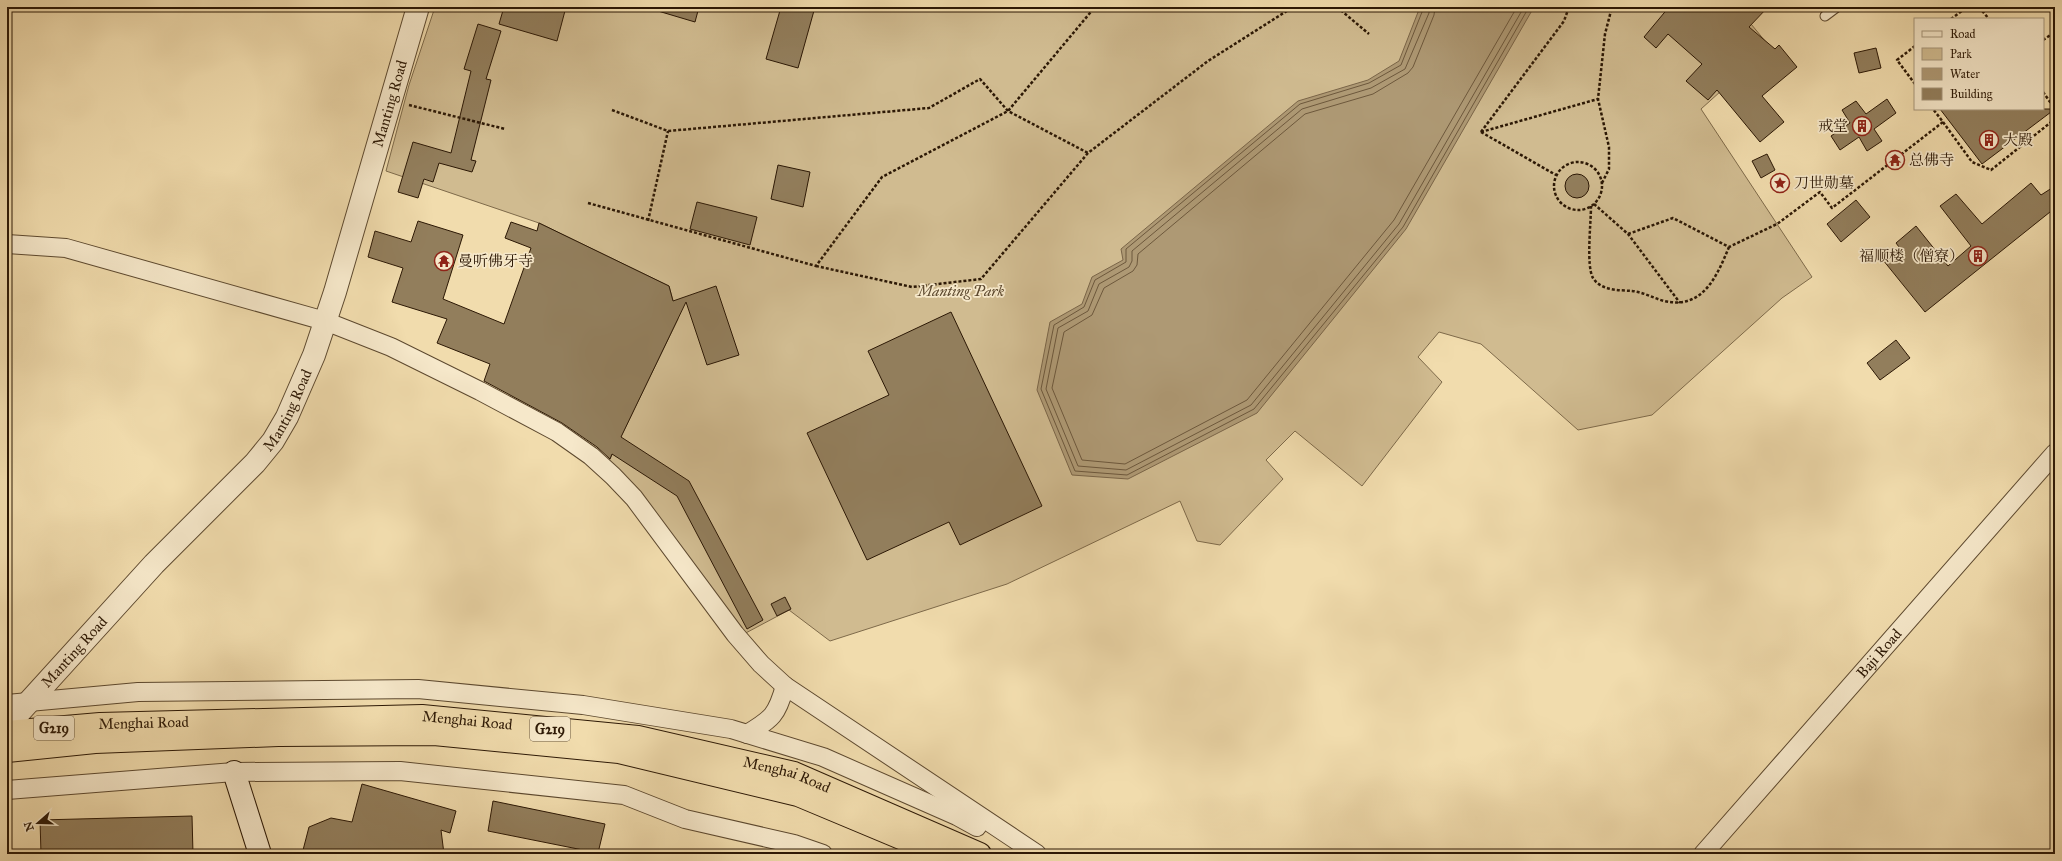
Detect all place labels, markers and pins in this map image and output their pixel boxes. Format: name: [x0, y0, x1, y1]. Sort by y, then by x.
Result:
building icon: 戒堂: [1851, 115, 1873, 137]
place label: 戒堂: [1818, 117, 1848, 135]
building icon: 大殿: [1978, 129, 2000, 151]
place label: 大殿: [2003, 131, 2033, 149]
temple icon: 总佛寺: [1884, 149, 1906, 171]
place label: 总佛寺: [1909, 151, 1954, 169]
place icon: 刀世勋墓: [1769, 172, 1791, 194]
place label: 刀世勋墓: [1794, 174, 1854, 192]
building icon: 福顺楼（僧寮）: [1967, 245, 1989, 267]
place label: 福顺楼（僧寮）: [1859, 247, 1964, 265]
temple icon: 曼听佛牙寺: [433, 250, 455, 272]
place label: 曼听佛牙寺: [458, 252, 533, 270]

